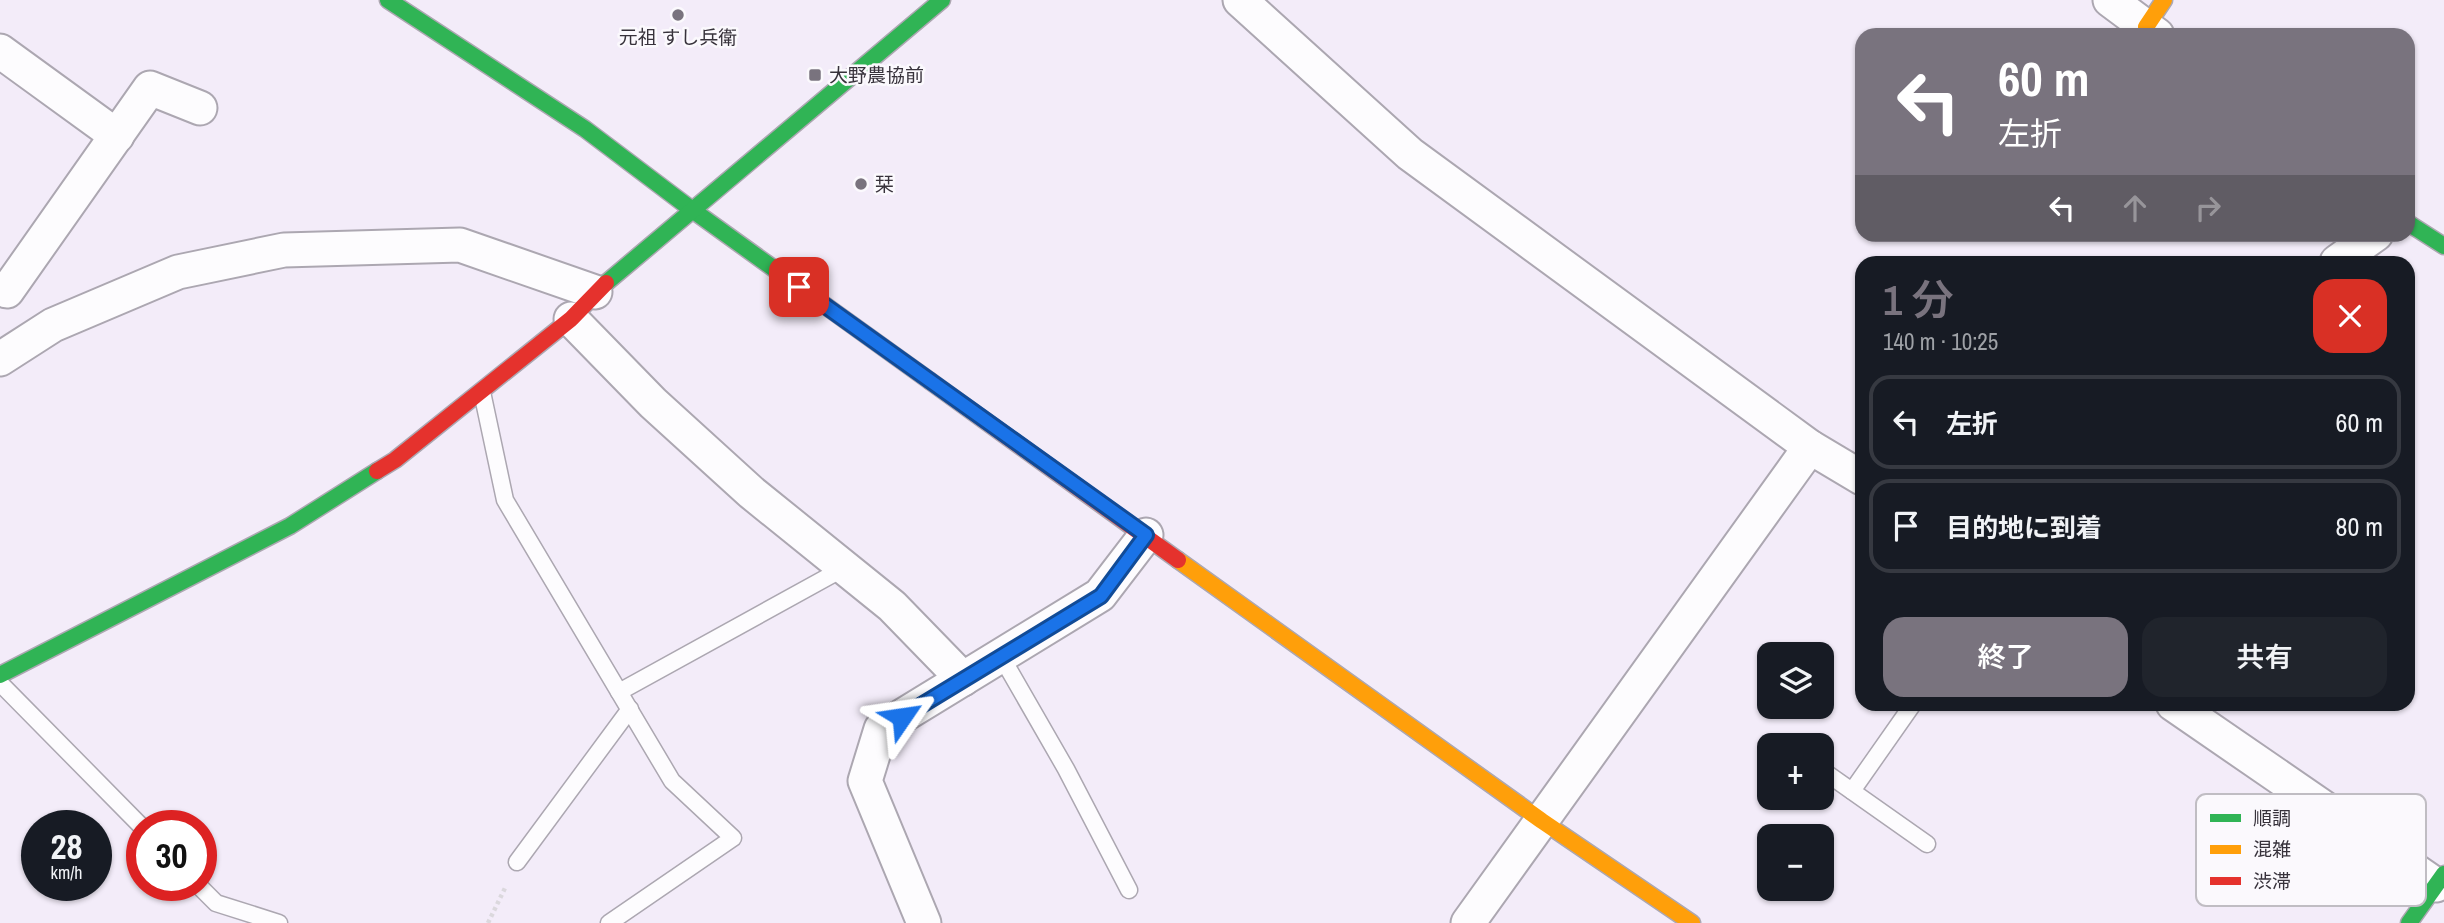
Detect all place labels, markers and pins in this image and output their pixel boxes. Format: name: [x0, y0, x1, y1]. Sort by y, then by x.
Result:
marker: 元祖 すし兵衛: [670, 7, 686, 23]
place label: 元祖 すし兵衛: [619, 24, 737, 50]
place label: 大野農協前: [829, 62, 924, 88]
marker: 大野農協前: [807, 67, 823, 83]
place label: 栞: [875, 171, 894, 197]
marker: 栞: [853, 176, 869, 192]
pin: [769, 257, 829, 317]

